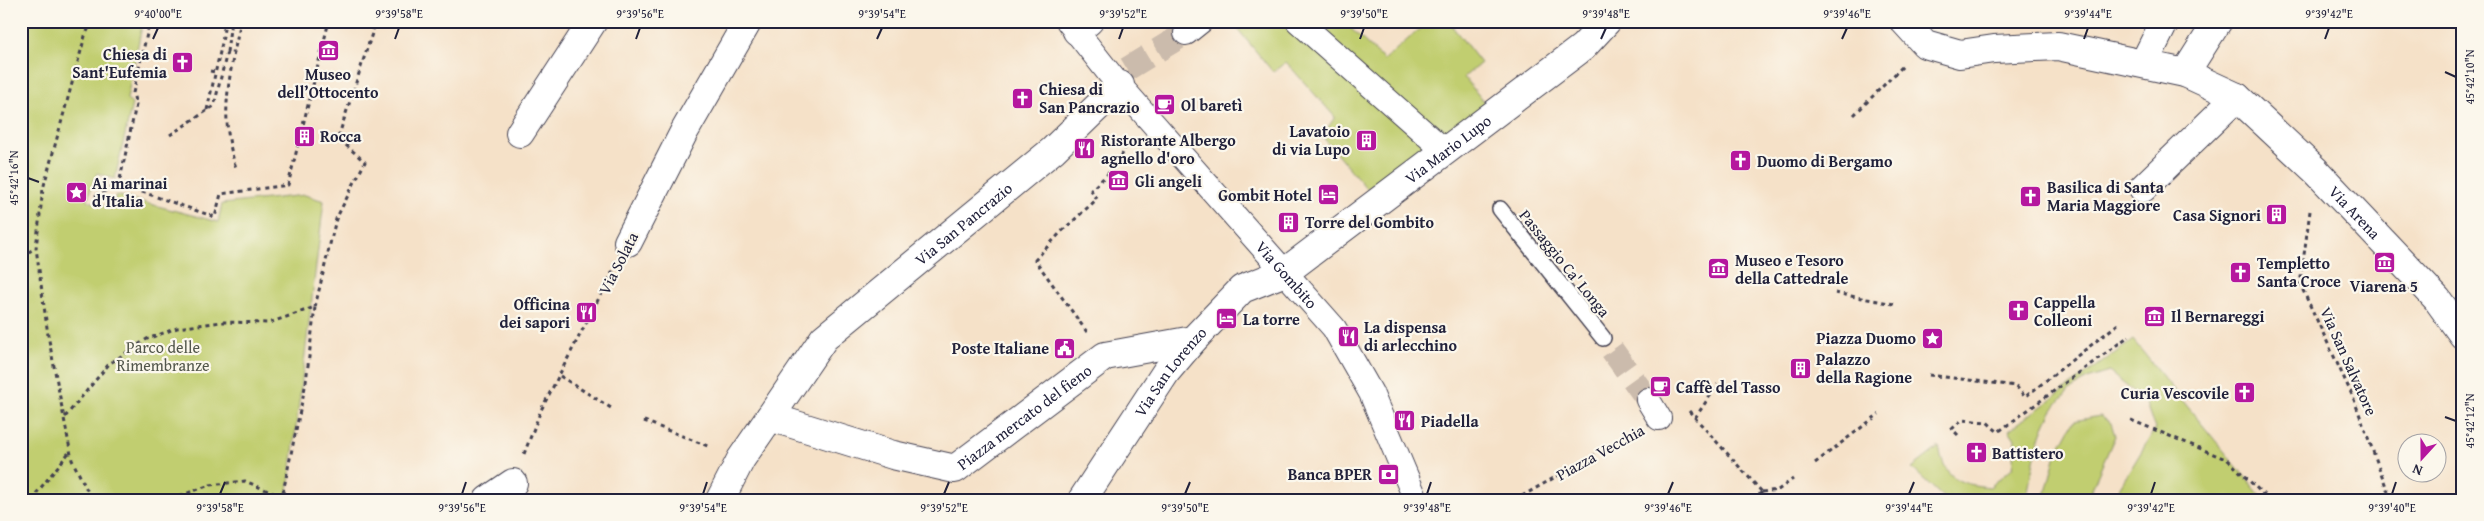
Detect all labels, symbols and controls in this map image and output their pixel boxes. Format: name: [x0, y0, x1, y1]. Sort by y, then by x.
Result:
text: 9°40'00"E: [134, 5, 182, 22]
text: 9°39'58"E: [375, 5, 423, 22]
text: 9°39'56"E: [616, 5, 664, 22]
text: 9°39'54"E: [858, 5, 906, 22]
text: 9°39'52"E: [1099, 5, 1147, 22]
text: 9°39'50"E: [1340, 5, 1388, 22]
text: 9°39'48"E: [1582, 5, 1630, 22]
text: 9°39'46"E: [1823, 5, 1871, 22]
text: 9°39'44"E: [2064, 5, 2112, 22]
text: 9°39'42"E: [2305, 5, 2353, 22]
museum icon: Museo dell’Ottocento: [316, 38, 340, 62]
place label: Chiesa di Sant'Eufemia: [72, 42, 168, 84]
text: 45°42'10"N: [2461, 49, 2478, 105]
church icon: Chiesa di Sant'Eufemia: [171, 51, 195, 75]
place label: Museo dell’Ottocento: [277, 62, 379, 104]
place label: Chiesa di San Pancrazio: [1039, 77, 1140, 119]
church icon: Chiesa di San Pancrazio: [1011, 86, 1035, 110]
cafe icon: Ol baretì: [1153, 93, 1177, 117]
place label: Ol baretì: [1181, 93, 1243, 117]
street label: Via Mario Lupo: [1400, 108, 1496, 190]
place label: Lavatoio di via Lupo: [1272, 119, 1350, 161]
building icon: Rocca: [292, 124, 316, 148]
place label: Rocca: [320, 124, 362, 148]
place label: Ristorante Albergo agnello d'oro: [1101, 128, 1236, 170]
building icon: Lavatoio di via Lupo: [1354, 128, 1378, 152]
restaurant icon: Ristorante Albergo agnello d'oro: [1073, 137, 1097, 161]
church icon: Duomo di Bergamo: [1729, 149, 1753, 173]
place label: Duomo di Bergamo: [1757, 149, 1893, 173]
text: 45°42'16"N: [5, 150, 22, 206]
museum icon: Gli angeli: [1107, 169, 1131, 193]
place label: Gli angeli: [1135, 169, 1202, 193]
place label: Ai marinai d'Italia: [92, 171, 168, 213]
place label: Basilica di Santa Maria Maggiore: [2047, 175, 2165, 217]
street label: Via San Pancrazio: [909, 176, 1017, 271]
place icon: Ai marinai d'Italia: [64, 180, 88, 204]
street label: Via Arena: [2323, 180, 2387, 245]
place label: Gombit Hotel: [1218, 183, 1312, 207]
hotel icon: Gombit Hotel: [1316, 183, 1340, 207]
church icon: Basilica di Santa Maria Maggiore: [2019, 184, 2043, 208]
place label: Casa Signori: [2173, 203, 2261, 227]
building icon: Casa Signori: [2265, 203, 2289, 227]
street label: Passaggio Ca' Longa: [1514, 204, 1616, 323]
building icon: Torre del Gombito: [1277, 210, 1301, 234]
place label: Torre del Gombito: [1305, 210, 1434, 234]
street label: Via Solata: [592, 227, 644, 298]
street label: Via Gombito: [1250, 235, 1323, 314]
place label: Museo e Tesoro della Cattedrale: [1735, 248, 1848, 290]
museum icon: Viarena 5: [2372, 250, 2396, 274]
place label: Templetto Santa Croce: [2257, 251, 2341, 293]
museum icon: Museo e Tesoro della Cattedrale: [1707, 257, 1731, 281]
church icon: Templetto Santa Croce: [2229, 260, 2253, 284]
place label: Viarena 5: [2350, 274, 2418, 298]
place label: Cappella Colleoni: [2034, 290, 2096, 332]
place label: Officina dei sapori: [499, 292, 571, 334]
church icon: Cappella Colleoni: [2006, 299, 2030, 323]
restaurant icon: Officina dei sapori: [574, 301, 598, 325]
street label: Via San Salvatore: [2314, 303, 2384, 419]
museum icon: Il Bernareggi: [2143, 304, 2167, 328]
place label: Il Bernareggi: [2171, 304, 2264, 328]
hotel icon: La torre: [1215, 307, 1239, 331]
place label: La torre: [1243, 307, 1300, 331]
place label: La dispensa di arlecchino: [1364, 315, 1457, 357]
street label: Via San Lorenzo: [1128, 321, 1212, 421]
restaurant icon: La dispensa di arlecchino: [1336, 324, 1360, 348]
place label: Piazza Duomo: [1816, 326, 1916, 350]
place icon: Piazza Duomo: [1920, 326, 1944, 350]
park label: Parco delle Rimembranze: [116, 335, 210, 377]
place label: Poste Italiane: [952, 336, 1049, 360]
public building icon: Poste Italiane: [1053, 336, 1077, 360]
place label: Palazzo della Ragione: [1816, 347, 1912, 389]
building icon: Palazzo della Ragione: [1788, 356, 1812, 380]
street label: Piazza mercato del fieno: [952, 358, 1097, 476]
cafe icon: Caffè del Tasso: [1648, 375, 1672, 399]
place label: Caffè del Tasso: [1676, 375, 1781, 399]
place label: Curia Vescovile: [2121, 381, 2229, 405]
church icon: Curia Vescovile: [2233, 381, 2257, 405]
text: 45°42'12"N: [2461, 393, 2478, 449]
restaurant icon: Piadella: [1393, 409, 1417, 433]
place label: Piadella: [1421, 409, 1479, 433]
street label: Piazza Vecchia: [1551, 418, 1649, 486]
north arrow: [2396, 434, 2446, 484]
church icon: Battistero: [1964, 441, 1988, 465]
place label: Battistero: [1992, 441, 2064, 465]
text: N: [2409, 459, 2425, 481]
place label: Banca BPER: [1288, 462, 1372, 486]
bank icon: Banca BPER: [1376, 462, 1400, 486]
text: 9°39'58"E: [196, 499, 244, 516]
text: 9°39'56"E: [438, 499, 486, 516]
text: 9°39'54"E: [679, 499, 727, 516]
text: 9°39'52"E: [920, 499, 968, 516]
text: 9°39'50"E: [1161, 499, 1209, 516]
text: 9°39'48"E: [1403, 499, 1451, 516]
text: 9°39'46"E: [1644, 499, 1692, 516]
text: 9°39'44"E: [1885, 499, 1933, 516]
text: 9°39'42"E: [2127, 499, 2175, 516]
text: 9°39'40"E: [2368, 499, 2416, 516]

